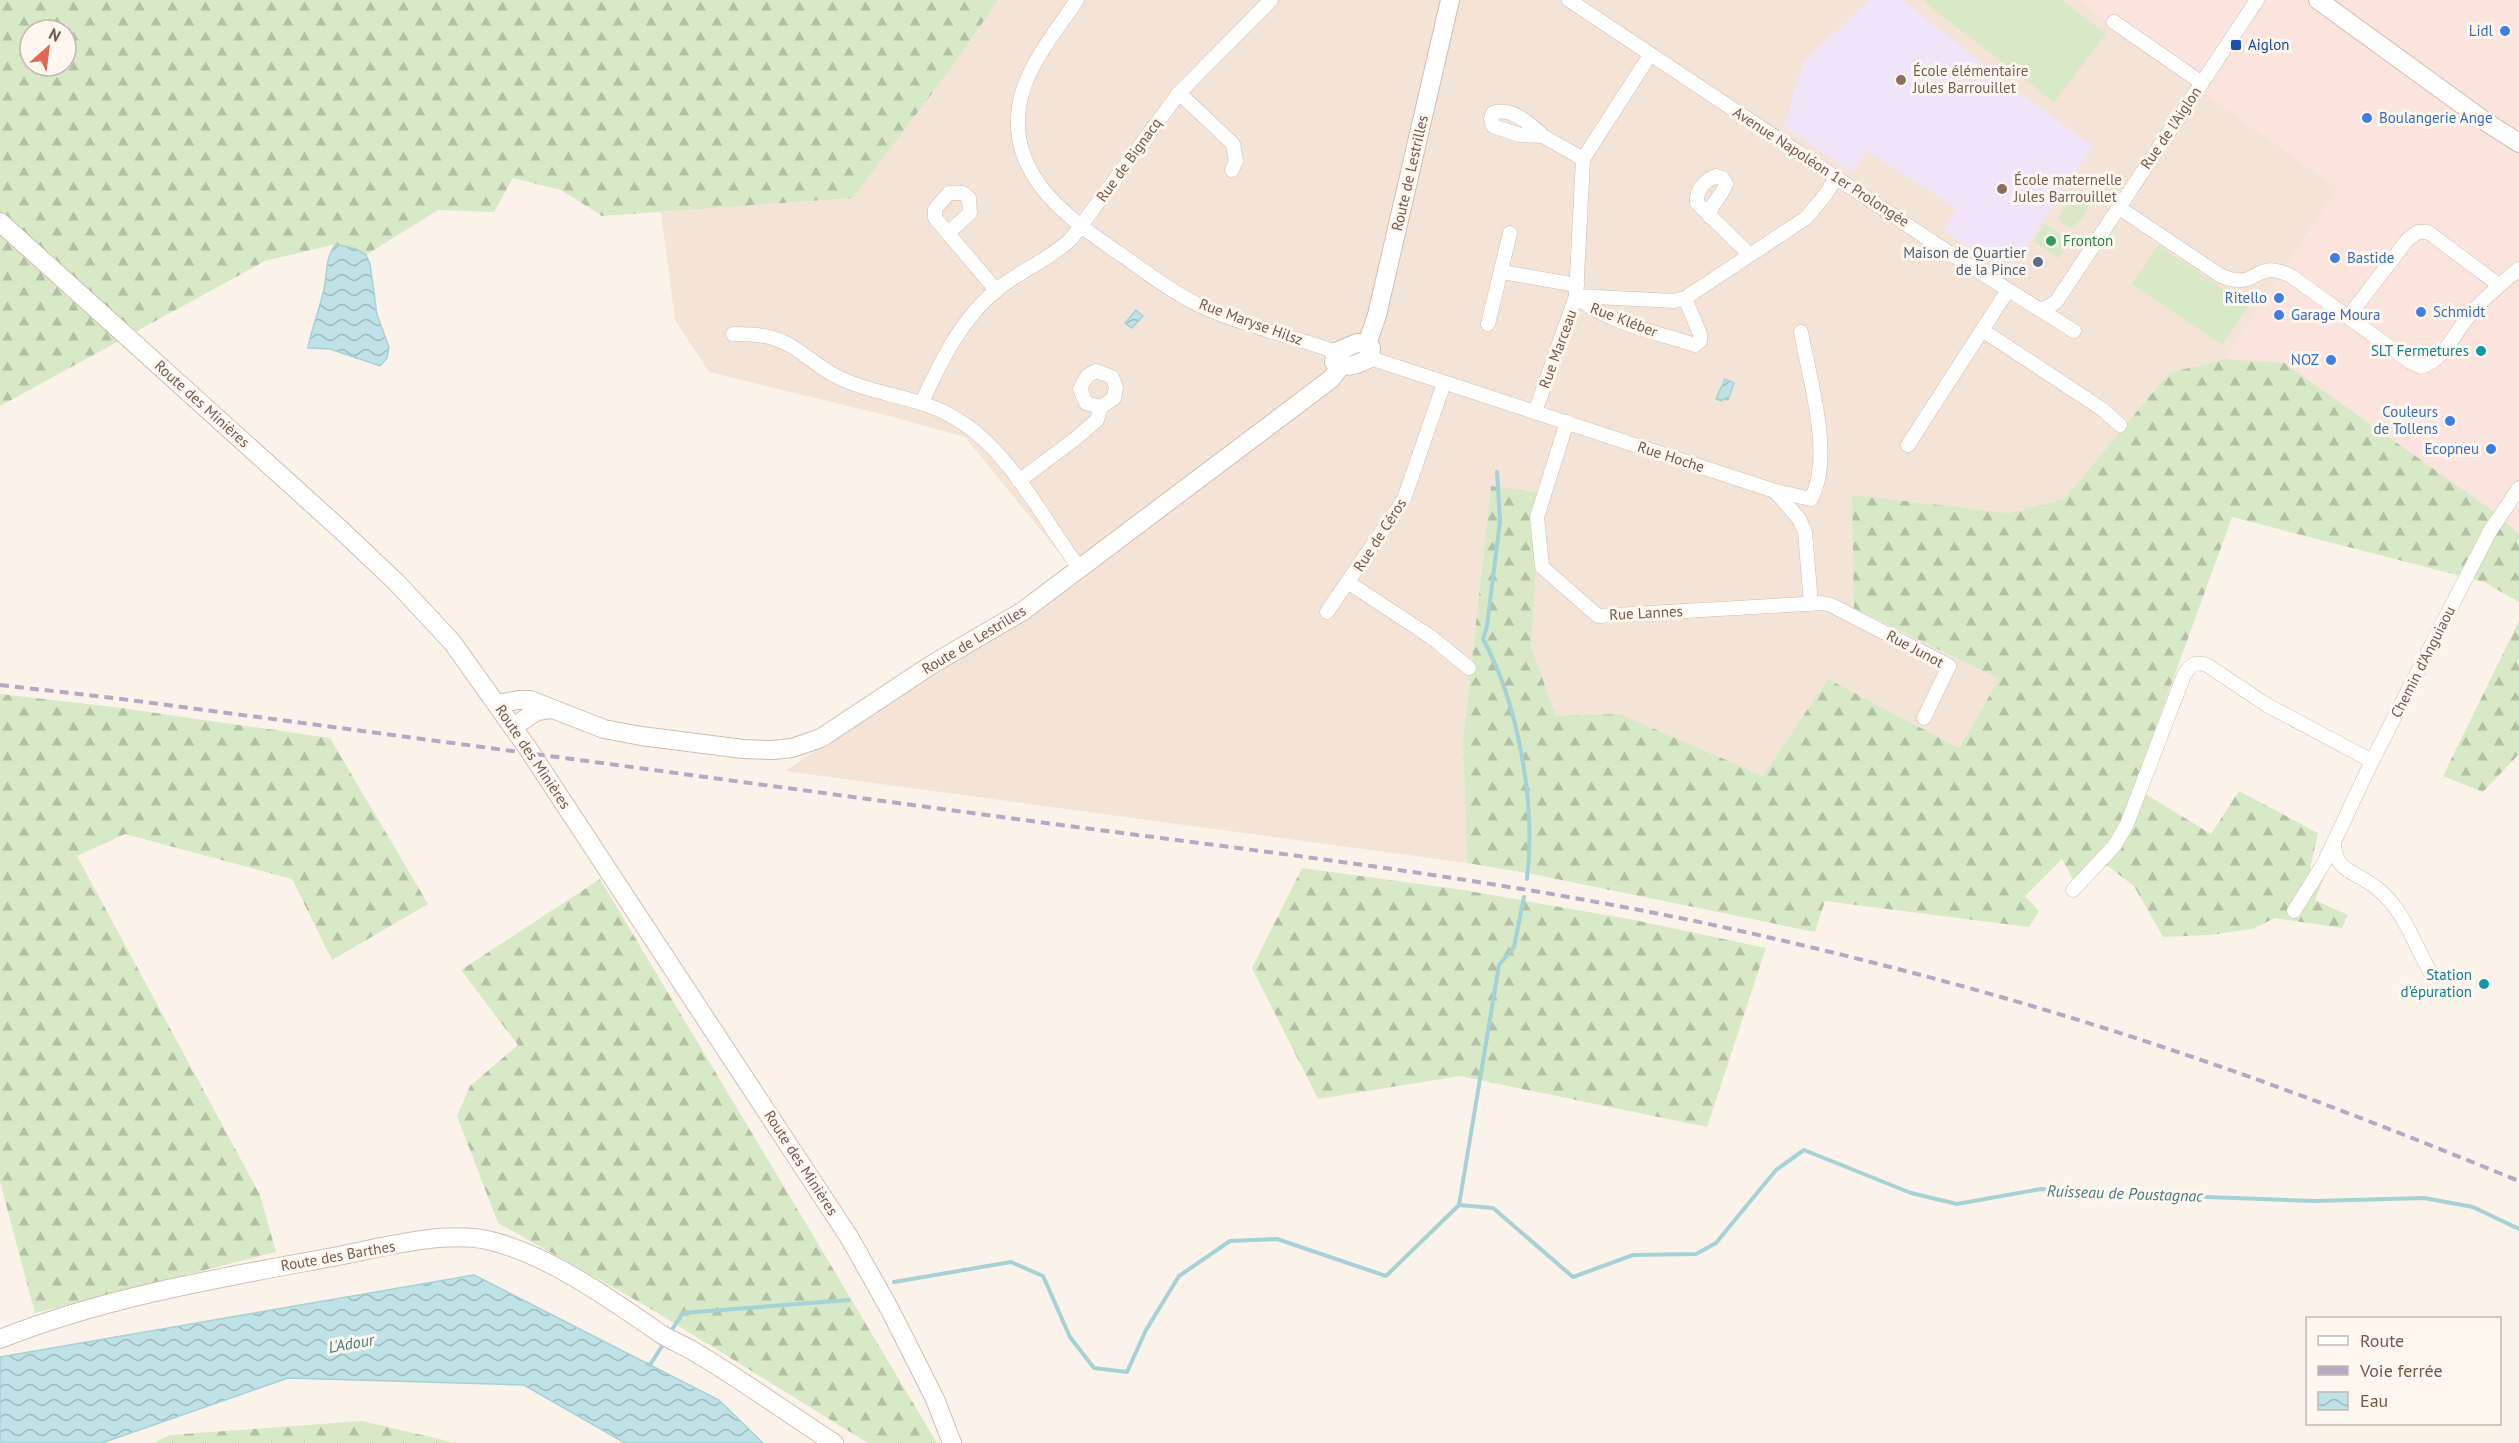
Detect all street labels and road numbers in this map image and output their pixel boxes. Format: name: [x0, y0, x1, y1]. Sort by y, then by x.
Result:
street label: Rue de l'Aiglon: [2136, 83, 2205, 173]
street label: Avenue Napoléon 1er Prolongée: [1730, 102, 1913, 231]
street label: Route de Lestrilles: [1387, 113, 1432, 233]
street label: Rue de Bignacq: [1092, 114, 1165, 205]
street label: Rue Maryse Hilsz: [1197, 294, 1306, 349]
street label: Rue Kléber: [1588, 298, 1660, 341]
street label: Rue Marceau: [1535, 307, 1581, 391]
street label: Route des Minières: [151, 356, 254, 451]
street label: Rue Hoche: [1635, 437, 1707, 476]
street label: Rue de Céros: [1349, 495, 1410, 575]
street label: Route de Lestrilles: [918, 601, 1029, 678]
street label: Rue Lannes: [1609, 601, 1683, 624]
street label: Chemin d'Anguiaou: [2386, 603, 2459, 721]
street label: Rue Junot: [1883, 626, 1947, 672]
street label: Route des Minières: [492, 701, 575, 812]
street label: Route des Minières: [760, 1107, 843, 1219]
street label: Route des Barthes: [279, 1236, 397, 1275]

